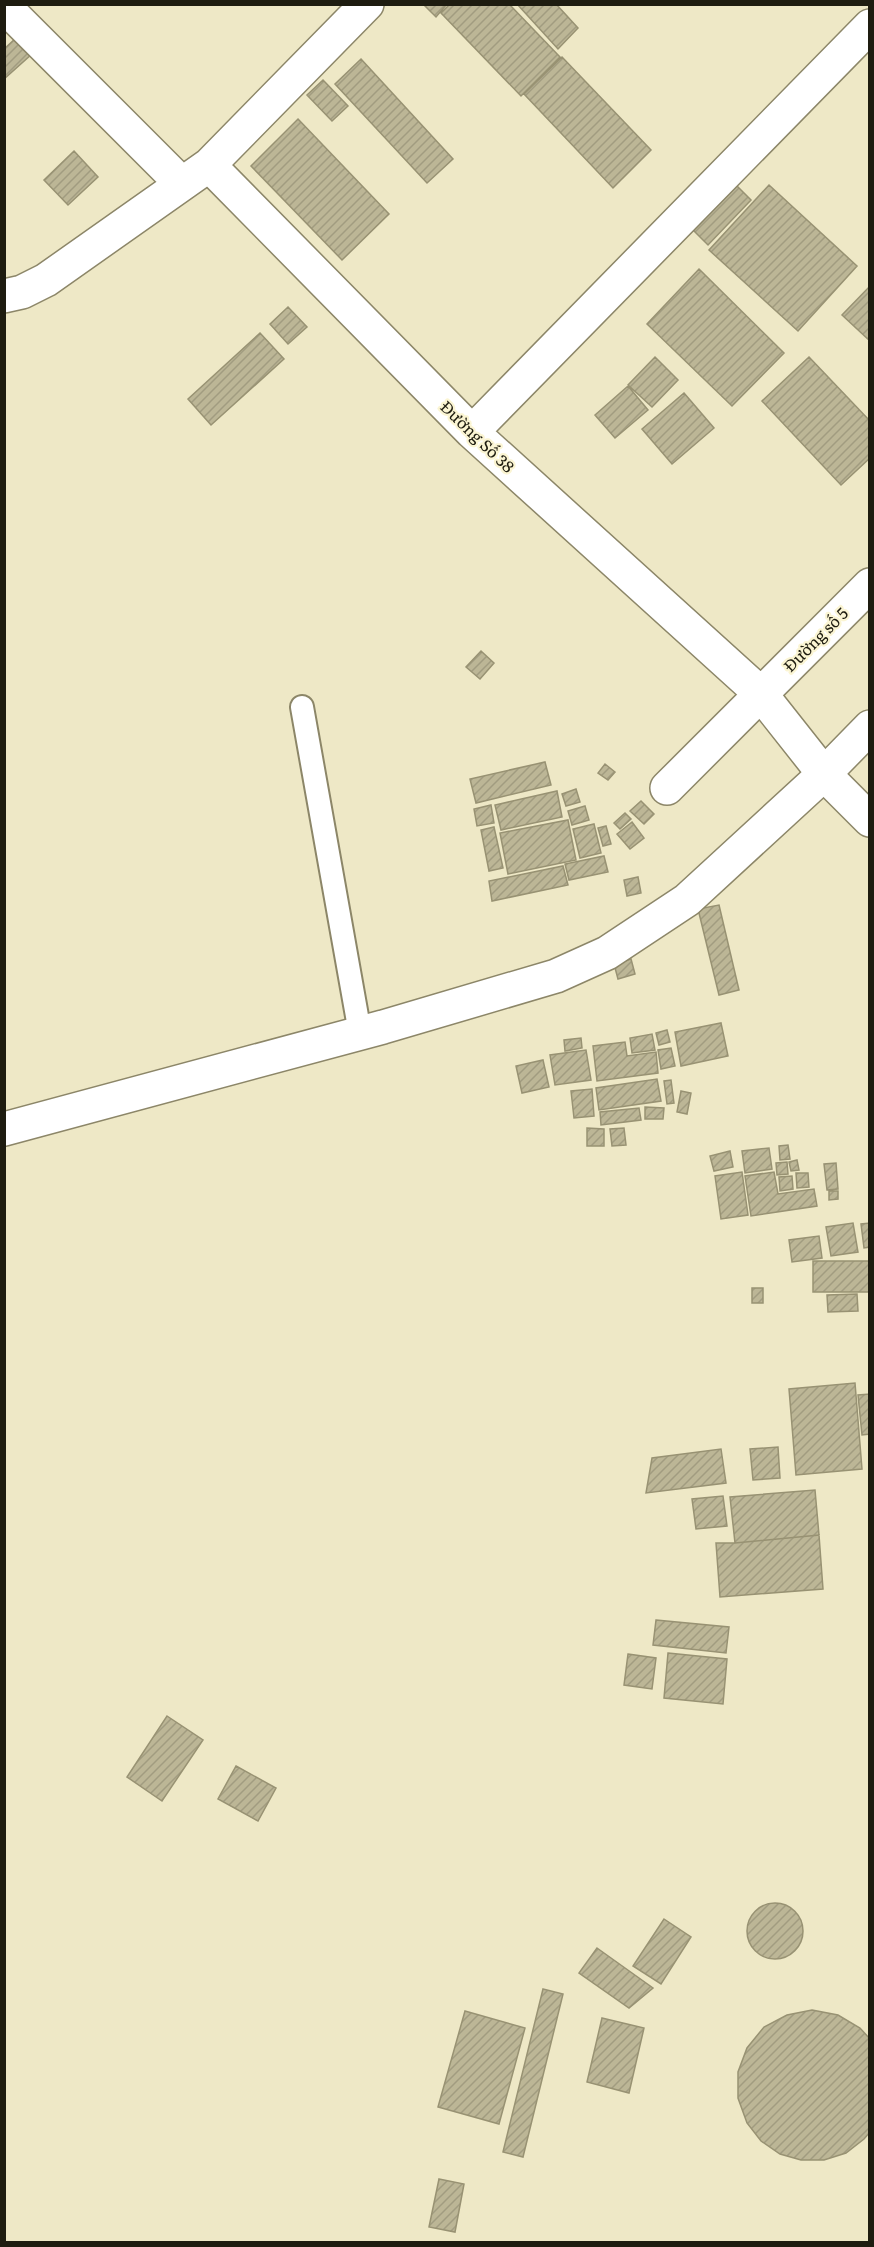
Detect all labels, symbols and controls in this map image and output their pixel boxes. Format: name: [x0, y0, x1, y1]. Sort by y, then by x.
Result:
street label: Đường Số 38: [436, 394, 521, 478]
street label: Đường số 5: [777, 601, 853, 677]

